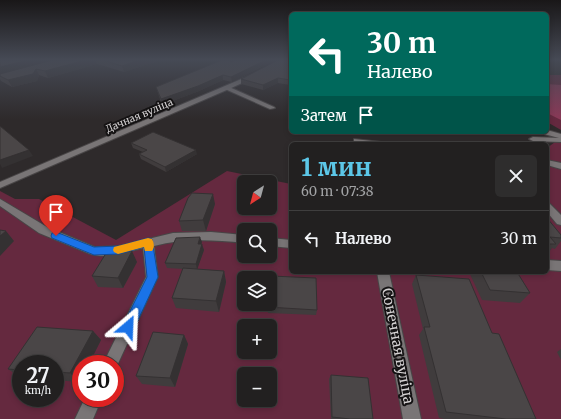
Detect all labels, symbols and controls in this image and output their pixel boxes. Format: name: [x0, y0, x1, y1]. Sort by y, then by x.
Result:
text: 30 m: [367, 25, 436, 61]
icon: left: [301, 28, 353, 80]
text: Налево: [367, 60, 433, 83]
street label: Дачная вуліца: [104, 95, 175, 135]
icon: arrive: [355, 104, 377, 126]
text: Затем: [301, 106, 347, 125]
text: 1 мин: [301, 152, 372, 183]
button: close: [495, 155, 537, 197]
north arrow: [237, 175, 277, 215]
map controls: [237, 175, 277, 407]
text: 60 m · 07:38: [301, 183, 374, 200]
pin: [39, 195, 73, 236]
icon: arrive: [45, 201, 67, 223]
button: search: [237, 223, 277, 263]
icon: left: [301, 228, 323, 250]
text: Налево: [335, 229, 391, 248]
text: 30 m: [500, 229, 537, 248]
button: layers: [237, 271, 277, 311]
street label: Сонечная вуліца: [378, 287, 418, 406]
position arrow: [107, 306, 149, 348]
button: +: [237, 319, 277, 359]
speed limit sign: 30: [72, 355, 124, 407]
text: 27: [26, 363, 50, 388]
button: −: [237, 367, 277, 407]
text: km/h: [25, 384, 51, 397]

